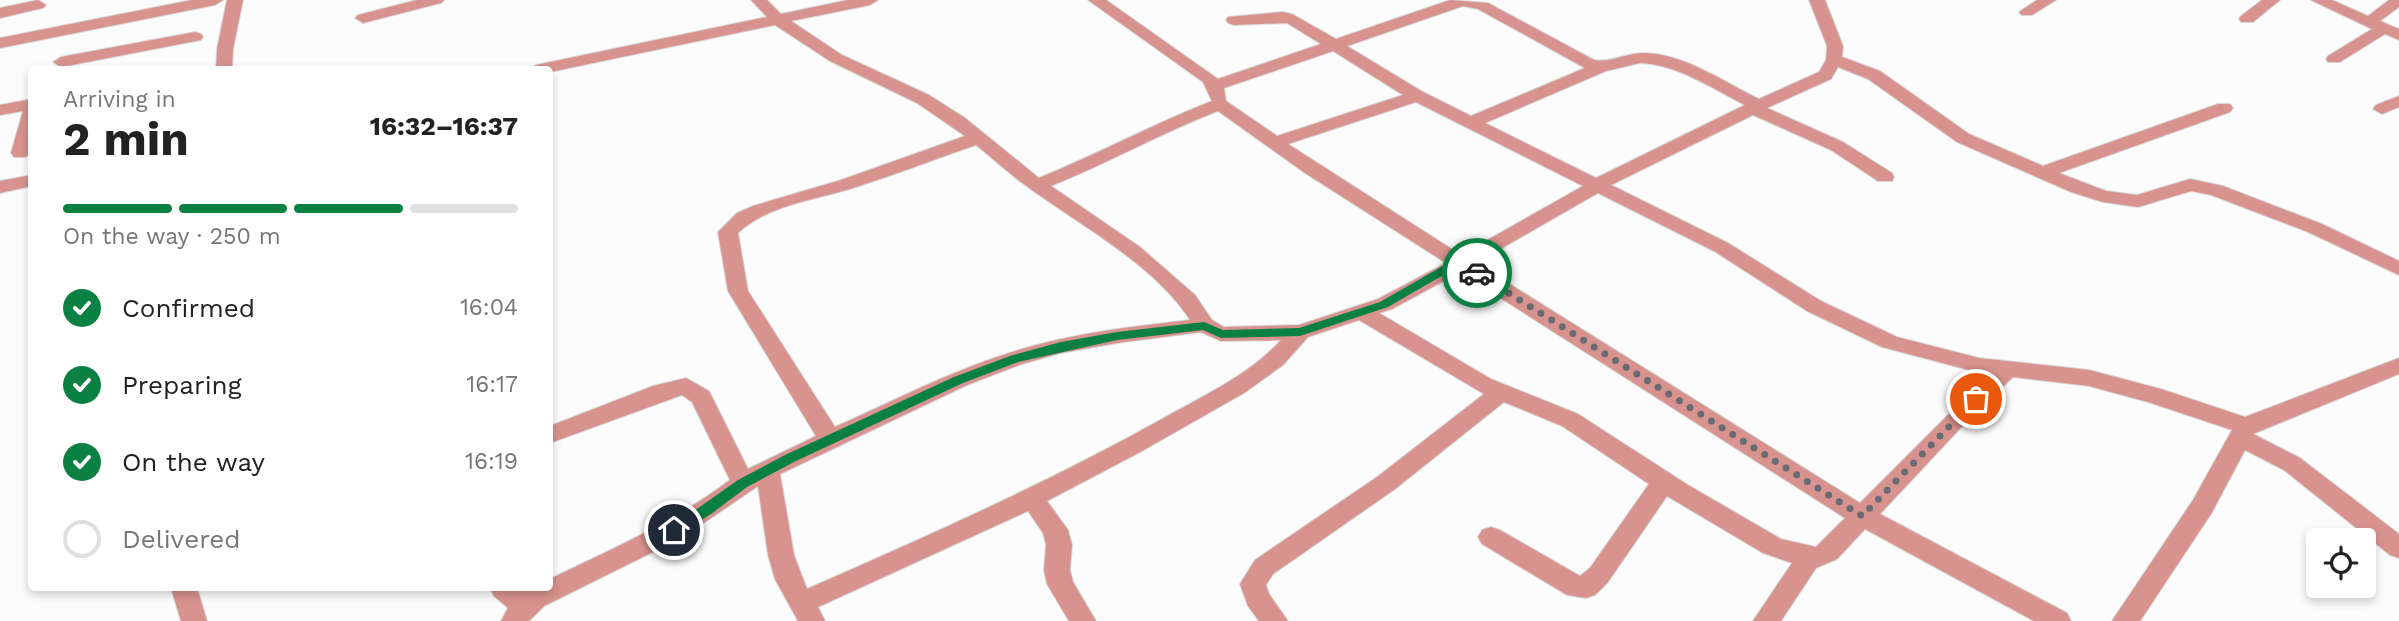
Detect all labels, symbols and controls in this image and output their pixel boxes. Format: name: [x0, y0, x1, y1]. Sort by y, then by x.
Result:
text: Arriving in: [63, 86, 176, 113]
text: 16:32–16:37: [370, 111, 518, 141]
text: 2 min: [63, 112, 189, 166]
text: On the way · 250 m: [63, 223, 281, 250]
courier: [1442, 238, 1512, 308]
icon: car: [1458, 254, 1496, 292]
icon: check: [63, 289, 101, 327]
text: Confirmed: [122, 293, 255, 323]
text: 16:04: [460, 294, 518, 321]
icon: check: [63, 366, 101, 404]
pin: [1946, 369, 2006, 429]
text: Preparing: [122, 370, 242, 400]
text: 16:17: [466, 371, 518, 398]
icon: bag: [1957, 380, 1995, 418]
icon: check: [63, 443, 101, 481]
text: On the way: [122, 447, 265, 477]
text: 16:19: [465, 448, 518, 475]
pin: [644, 500, 704, 560]
icon: home: [655, 511, 693, 549]
text: Delivered: [122, 524, 241, 554]
map controls: [2306, 528, 2376, 598]
button: locate: [2306, 528, 2376, 598]

